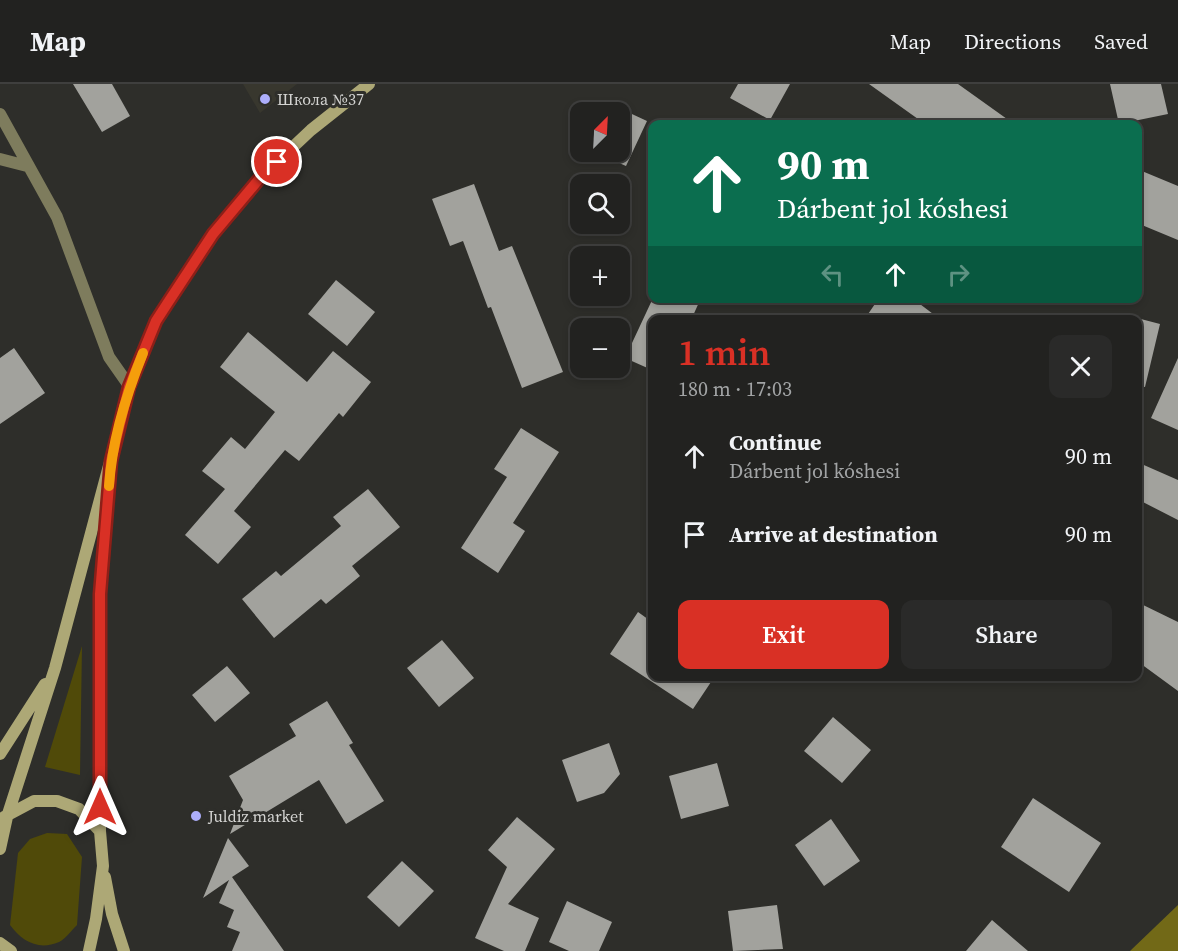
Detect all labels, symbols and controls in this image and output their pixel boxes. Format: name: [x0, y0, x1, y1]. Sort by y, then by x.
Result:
text: Map: [30, 22, 86, 60]
text: Map: [890, 27, 931, 56]
text: Directions: [964, 27, 1061, 56]
text: Saved: [1094, 27, 1148, 56]
place label: Школа №37: [277, 88, 364, 110]
marker: Школа №37: [258, 92, 272, 106]
north arrow: [570, 102, 630, 162]
map controls: [570, 102, 630, 378]
text: 90 m: [777, 135, 870, 193]
pin: [251, 136, 302, 187]
icon: ahead: [678, 144, 756, 222]
icon: arrive: [260, 145, 293, 178]
button: search: [570, 174, 630, 234]
text: Dárbent jol kóshesi: [777, 190, 1008, 227]
button: +: [570, 246, 630, 306]
icon: left: [816, 258, 849, 291]
icon: ahead: [879, 258, 912, 291]
icon: right: [942, 258, 975, 291]
button: −: [570, 318, 630, 378]
text: 1 min: [678, 328, 770, 377]
button: close: [1049, 335, 1112, 398]
text: 180 m · 17:03: [678, 375, 792, 403]
text: Continue: [729, 427, 822, 457]
icon: ahead: [678, 440, 711, 473]
text: 90 m: [1065, 441, 1112, 471]
text: Dárbent jol kóshesi: [729, 457, 900, 485]
icon: arrive: [678, 518, 711, 551]
text: Arrive at destination: [729, 519, 938, 549]
text: 90 m: [1065, 519, 1112, 549]
button: Exit: [678, 600, 889, 669]
button: Share: [901, 600, 1112, 669]
position arrow: [68, 775, 132, 839]
place label: Juldiz market: [207, 805, 304, 827]
marker: Juldiz market: [189, 809, 203, 823]

